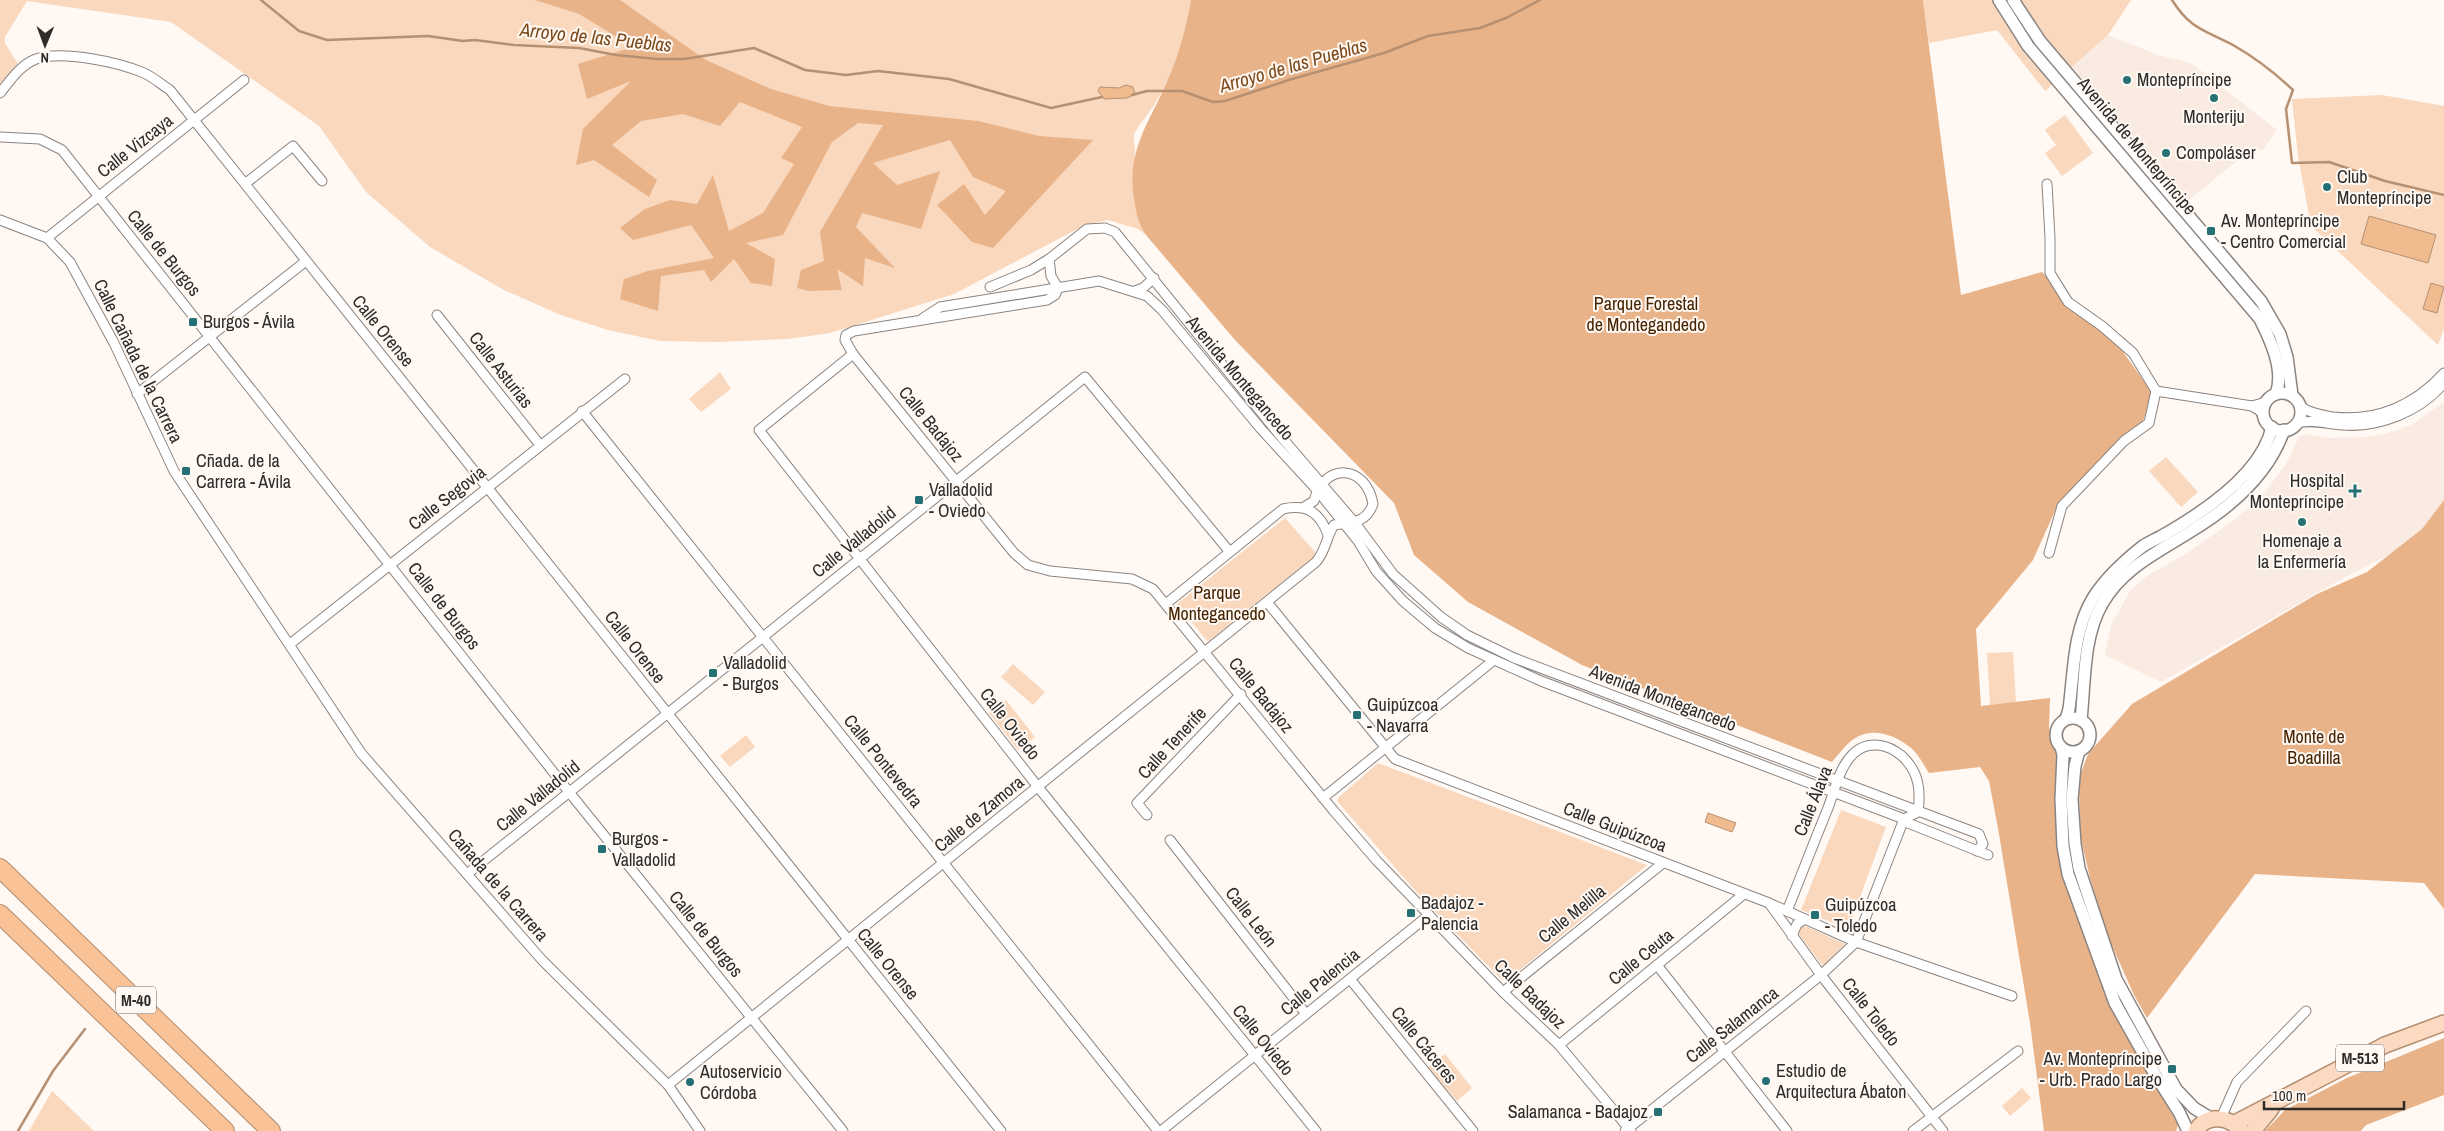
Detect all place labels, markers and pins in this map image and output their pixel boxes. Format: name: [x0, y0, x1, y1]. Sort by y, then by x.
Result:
place label: Montepríncipe: [2137, 67, 2231, 92]
marker: Montepríncipe: [2121, 74, 2133, 86]
marker: Monteriju: [2208, 92, 2220, 104]
place label: Monteriju: [2183, 104, 2245, 129]
place label: Compoláser: [2176, 140, 2256, 165]
marker: Compoláser: [2160, 147, 2172, 159]
place label: Club Montepríncipe: [2337, 164, 2431, 210]
marker: Club Montepríncipe: [2321, 181, 2333, 193]
place label: Av. Montepríncipe - Centro Comercial: [2220, 208, 2346, 254]
marker: Av. Montepríncipe - Centro Comercial: [2205, 225, 2217, 237]
place label: Burgos - Ávila: [203, 309, 295, 334]
marker: Burgos - Ávila: [187, 316, 199, 328]
place label: Cñada. de la Carrera - Ávila: [196, 448, 291, 494]
marker: Cñada. de la Carrera - Ávila: [180, 465, 192, 477]
place label: Hospital Montepríncipe: [2250, 468, 2344, 514]
place label: Valladolid - Oviedo: [929, 477, 993, 523]
marker: Hospital Montepríncipe: [2348, 484, 2362, 498]
marker: Valladolid - Oviedo: [913, 494, 925, 506]
marker: Homenaje a la Enfermería: [2296, 516, 2308, 528]
place label: Homenaje a la Enfermería: [2258, 528, 2346, 574]
place label: Valladolid - Burgos: [723, 650, 787, 696]
marker: Valladolid - Burgos: [707, 667, 719, 679]
place label: Guipúzcoa - Navarra: [1367, 692, 1438, 738]
marker: Guipúzcoa - Navarra: [1351, 709, 1363, 721]
place label: Burgos - Valladolid: [612, 826, 676, 872]
marker: Burgos - Valladolid: [596, 843, 608, 855]
place label: Badajoz - Palencia: [1421, 890, 1483, 936]
place label: Guipúzcoa - Toledo: [1825, 892, 1896, 938]
marker: Badajoz - Palencia: [1405, 907, 1417, 919]
marker: Guipúzcoa - Toledo: [1809, 909, 1821, 921]
place label: Av. Montepríncipe - Urb. Prado Largo: [2040, 1046, 2162, 1092]
place label: Estudio de Arquitectura Ábaton: [1775, 1058, 1906, 1104]
place label: Autoservicio Córdoba: [699, 1059, 782, 1105]
marker: Av. Montepríncipe - Urb. Prado Largo: [2166, 1063, 2178, 1075]
marker: Estudio de Arquitectura Ábaton: [1760, 1075, 1772, 1087]
marker: Autoservicio Córdoba: [684, 1076, 696, 1088]
place label: Salamanca - Badajoz: [1508, 1099, 1648, 1124]
marker: Salamanca - Badajoz: [1652, 1106, 1664, 1118]

